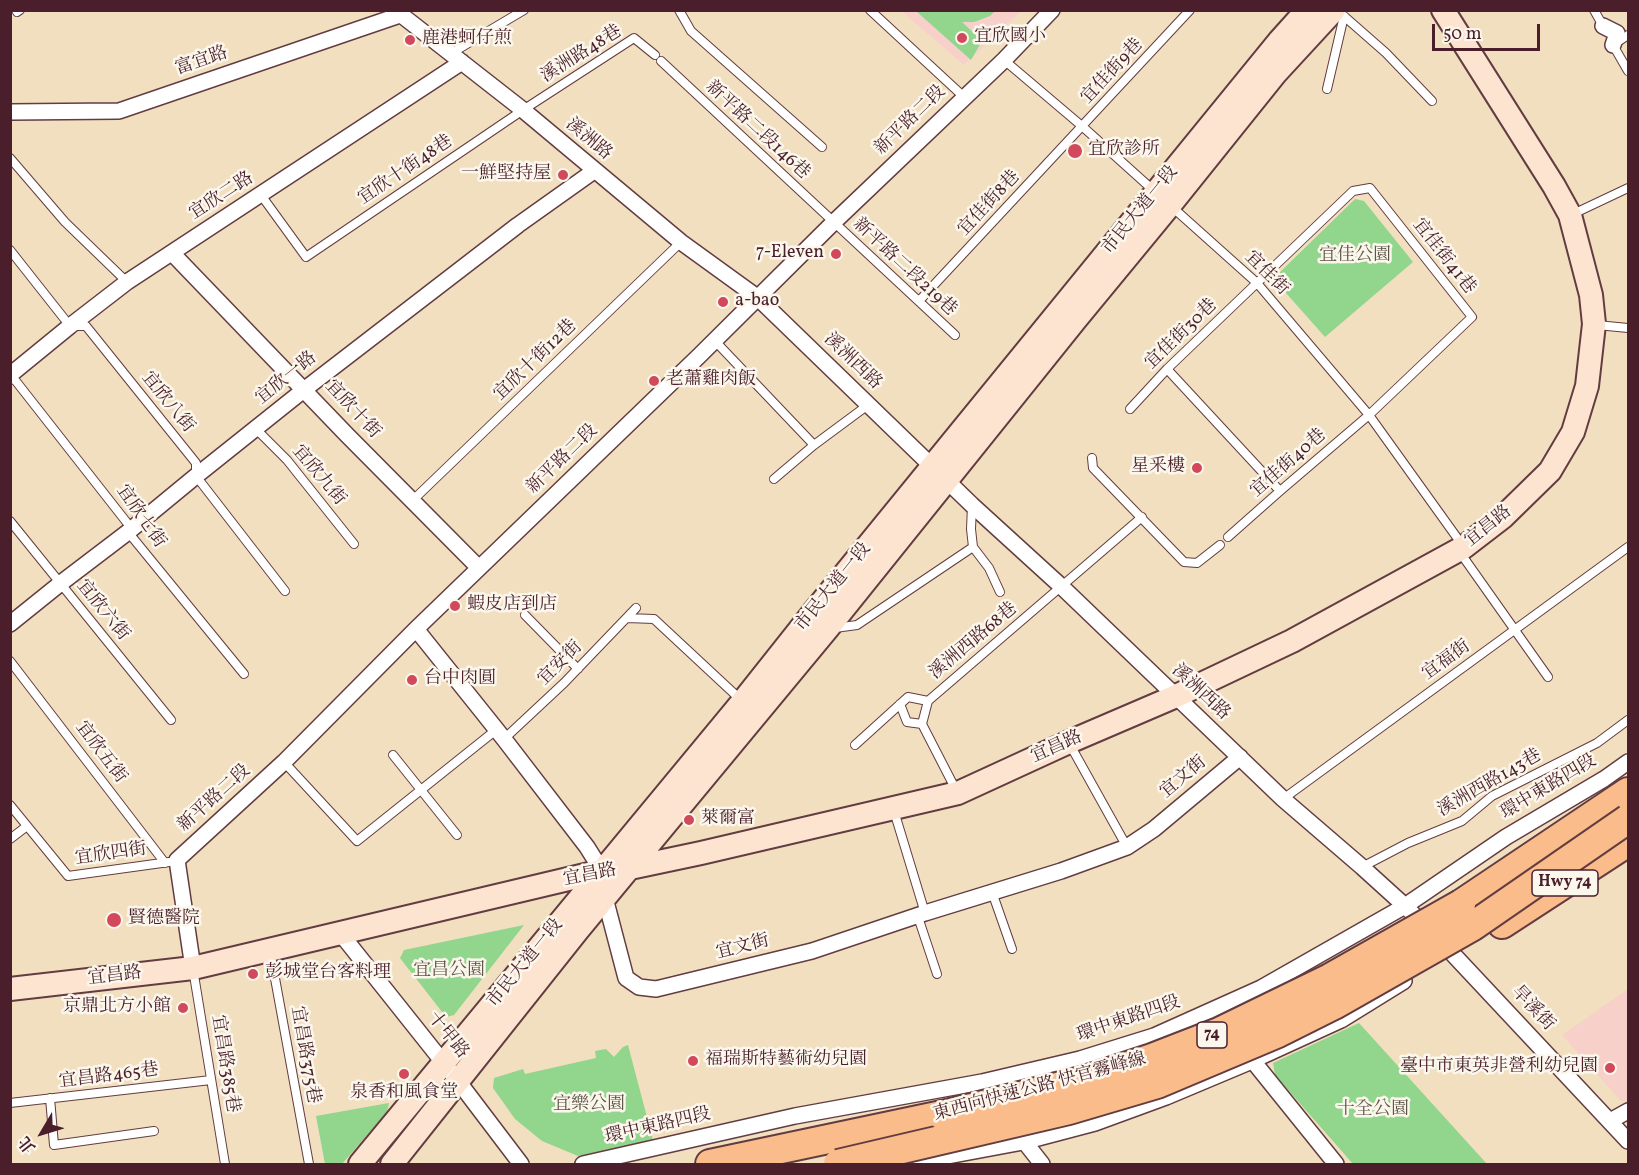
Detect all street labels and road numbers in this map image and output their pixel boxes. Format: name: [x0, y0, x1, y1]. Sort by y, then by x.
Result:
street label: 溪洲路48巷: [537, 22, 627, 88]
street label: 宜佳街9巷: [1077, 35, 1149, 109]
street label: 富宜路: [173, 43, 231, 81]
street label: 新平路二段146巷: [700, 77, 814, 185]
street label: 新平路二段: [871, 82, 951, 160]
street label: 溪洲路: [560, 114, 616, 166]
street label: 宜欣十街48巷: [355, 131, 457, 211]
street label: 市民大道一段: [1099, 162, 1183, 260]
street label: 宜佳街8巷: [954, 167, 1026, 241]
street label: 宜欣二路: [186, 168, 258, 226]
street label: 新平路二段219巷: [848, 214, 960, 322]
street label: 宜佳街41巷: [1407, 215, 1479, 299]
street label: 宜佳街: [1239, 247, 1293, 301]
street label: 宜佳街30巷: [1142, 295, 1222, 375]
street label: 宜欣十街12巷: [490, 316, 582, 406]
street label: 溪洲西路: [819, 329, 885, 395]
street label: 宜欣一路: [252, 348, 322, 410]
street label: 宜欣八街: [136, 368, 198, 438]
street label: 宜欣十街: [320, 376, 384, 444]
street label: 新平路二段: [523, 421, 603, 499]
street label: 宜佳街40巷: [1247, 425, 1331, 503]
street label: 宜欣九街: [287, 441, 349, 511]
street label: 宜欣七街: [111, 481, 169, 553]
street label: 宜昌路: [1461, 502, 1517, 552]
street label: 市民大道一段: [792, 539, 876, 637]
street label: 宜欣六街: [71, 576, 133, 646]
street label: 溪洲西路68巷: [926, 599, 1022, 685]
street label: 宜福街: [1419, 636, 1475, 686]
street label: 宜安街: [534, 637, 588, 691]
street label: 溪洲西路: [1166, 661, 1234, 725]
street label: 宜欣五街: [70, 718, 130, 788]
street label: 宜昌路: [1028, 727, 1086, 769]
street label: 溪洲西路143巷: [1434, 746, 1546, 822]
street label: 環中東路四段: [1497, 751, 1601, 825]
street label: 宜文街: [1156, 752, 1212, 804]
street label: 新平路二段: [174, 761, 256, 837]
street label: 宜欣四街: [74, 839, 148, 871]
street label: 宜昌路: [561, 860, 619, 892]
road number: Hwy 74: [1532, 870, 1598, 896]
street label: 市民大道一段: [484, 915, 568, 1013]
street label: 宜文街: [714, 931, 772, 965]
street label: 宜昌路: [87, 963, 143, 991]
street label: 旱溪街: [1506, 982, 1558, 1036]
street label: 環中東路四段: [1074, 992, 1184, 1048]
street label: 宜昌路375巷: [285, 1005, 323, 1105]
street label: 十甲路: [422, 1008, 472, 1064]
street label: 宜昌路385巷: [206, 1013, 242, 1115]
road number: 74: [1197, 1022, 1227, 1048]
street label: 東西向快速公路 快官霧峰線: [931, 1049, 1149, 1127]
street label: 宜昌路465巷: [58, 1060, 160, 1094]
street label: 環中東路四段: [603, 1104, 713, 1150]

